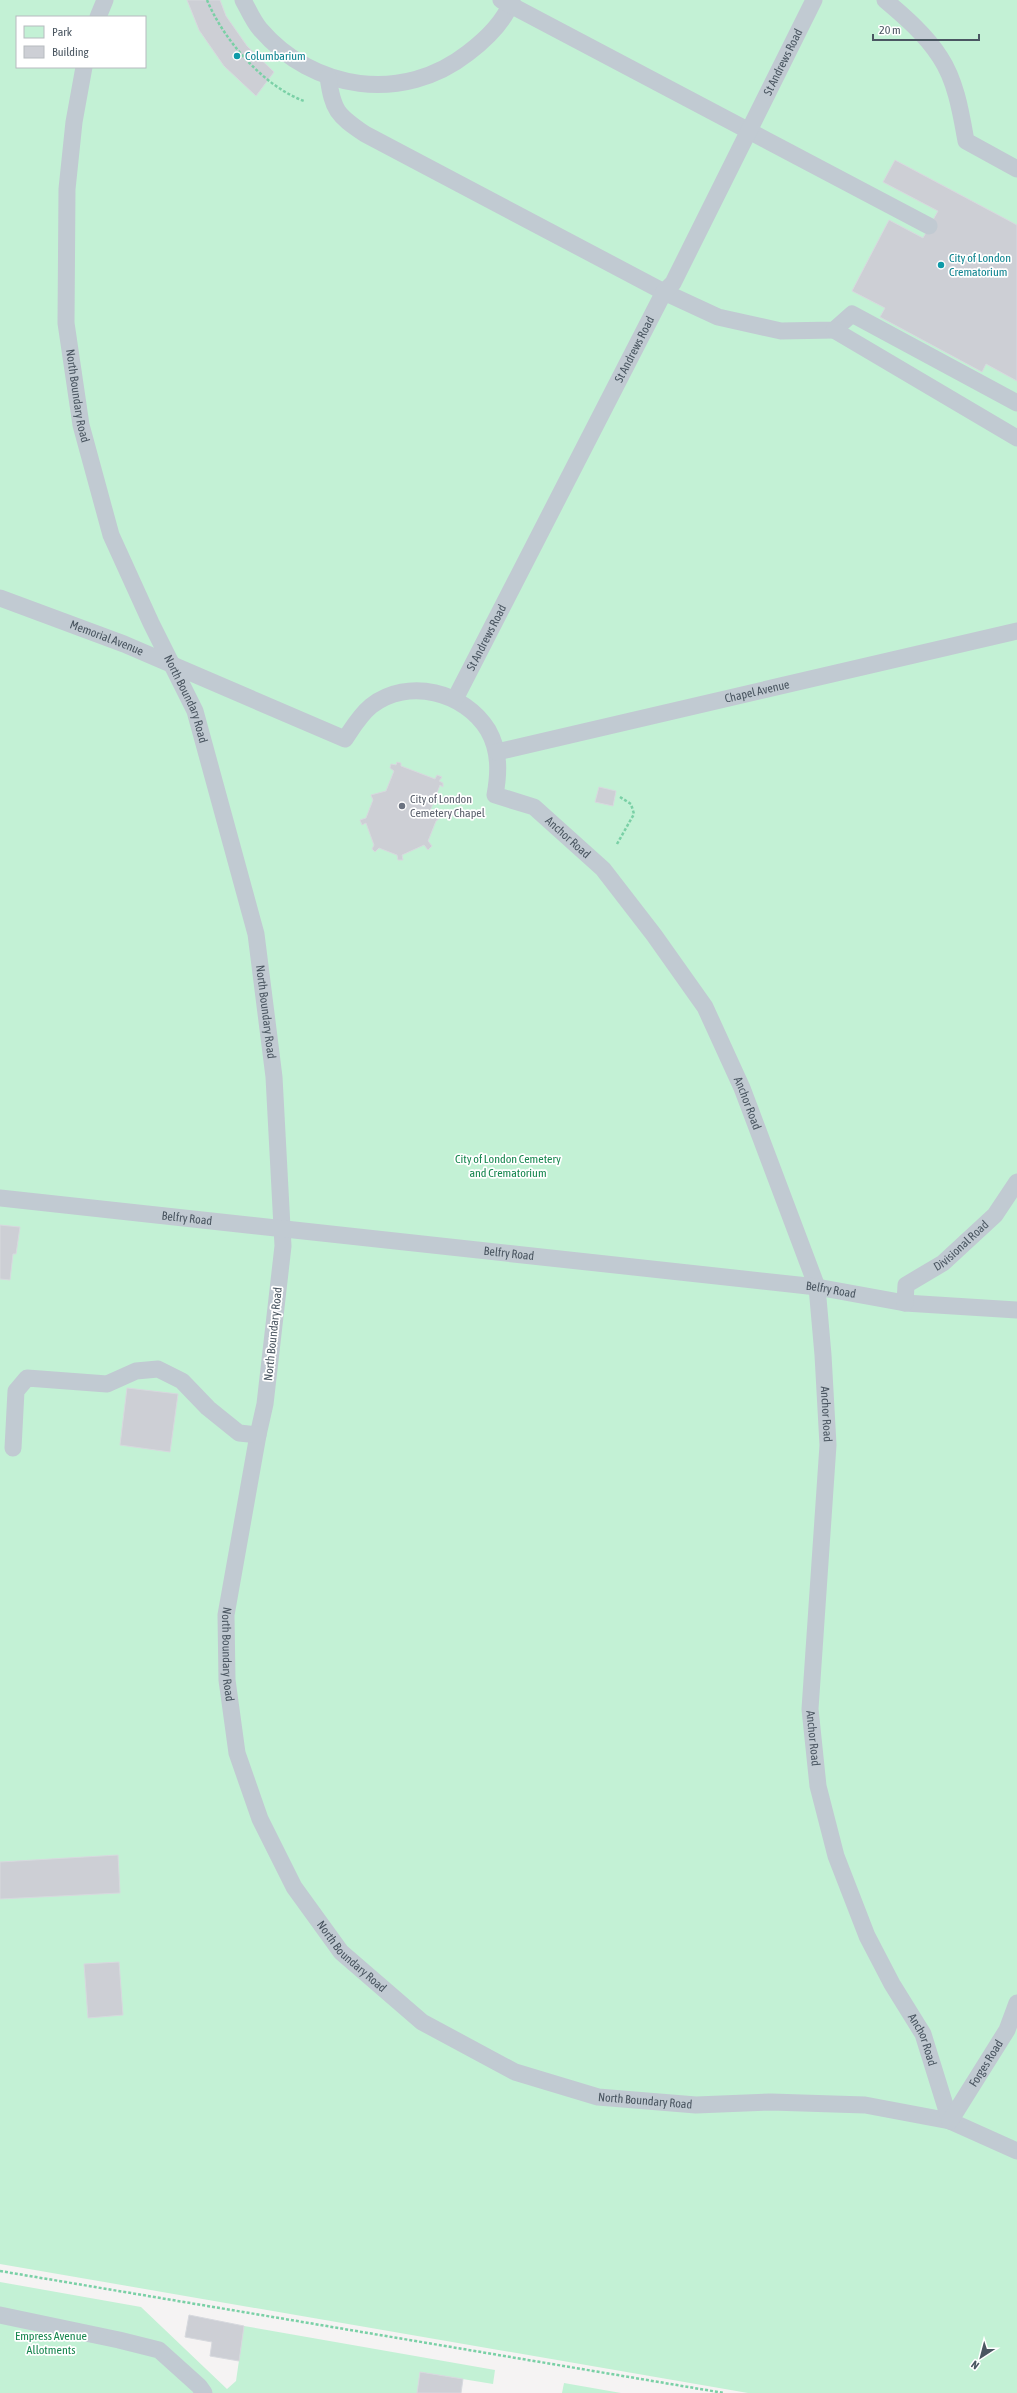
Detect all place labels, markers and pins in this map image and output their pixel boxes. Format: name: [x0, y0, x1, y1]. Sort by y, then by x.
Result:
place label: Columbarium: [245, 49, 306, 63]
marker: Columbarium: [232, 51, 242, 61]
place label: City of London Crematorium: [949, 251, 1011, 279]
marker: City of London Crematorium: [936, 260, 946, 270]
place label: City of London Cemetery Chapel: [410, 792, 486, 820]
marker: City of London Cemetery Chapel: [397, 801, 407, 811]

